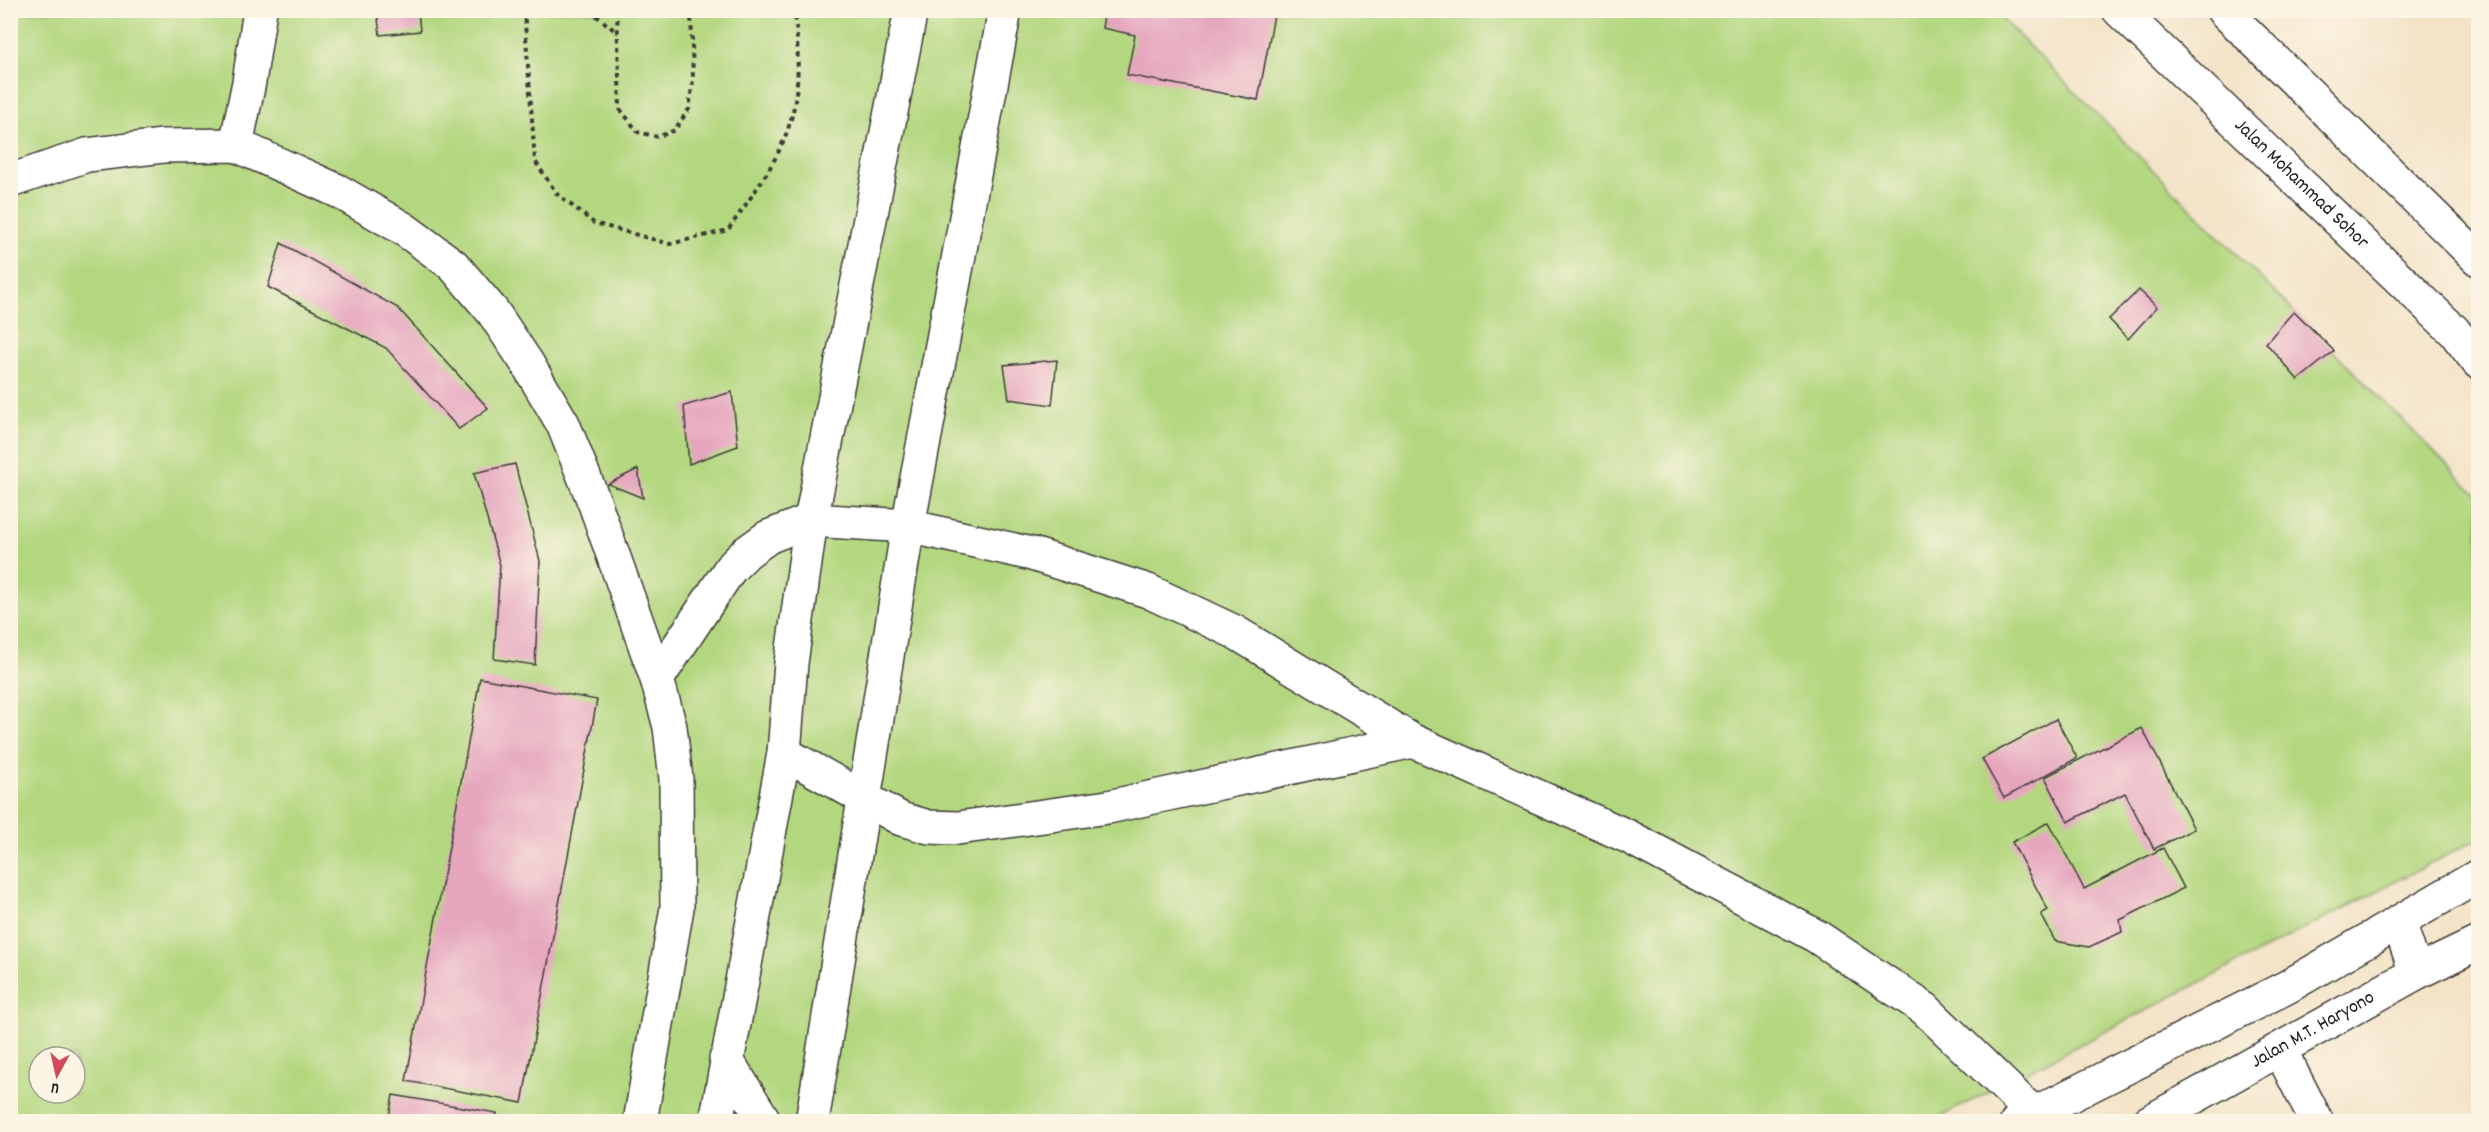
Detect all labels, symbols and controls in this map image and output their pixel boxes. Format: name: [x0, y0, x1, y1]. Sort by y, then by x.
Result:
street label: Jalan Mohammad Sohor: [2227, 113, 2375, 256]
street label: Jalan M.T. Haryono: [2246, 985, 2380, 1076]
north arrow: [27, 1045, 87, 1105]
text: U: [50, 1075, 61, 1099]

